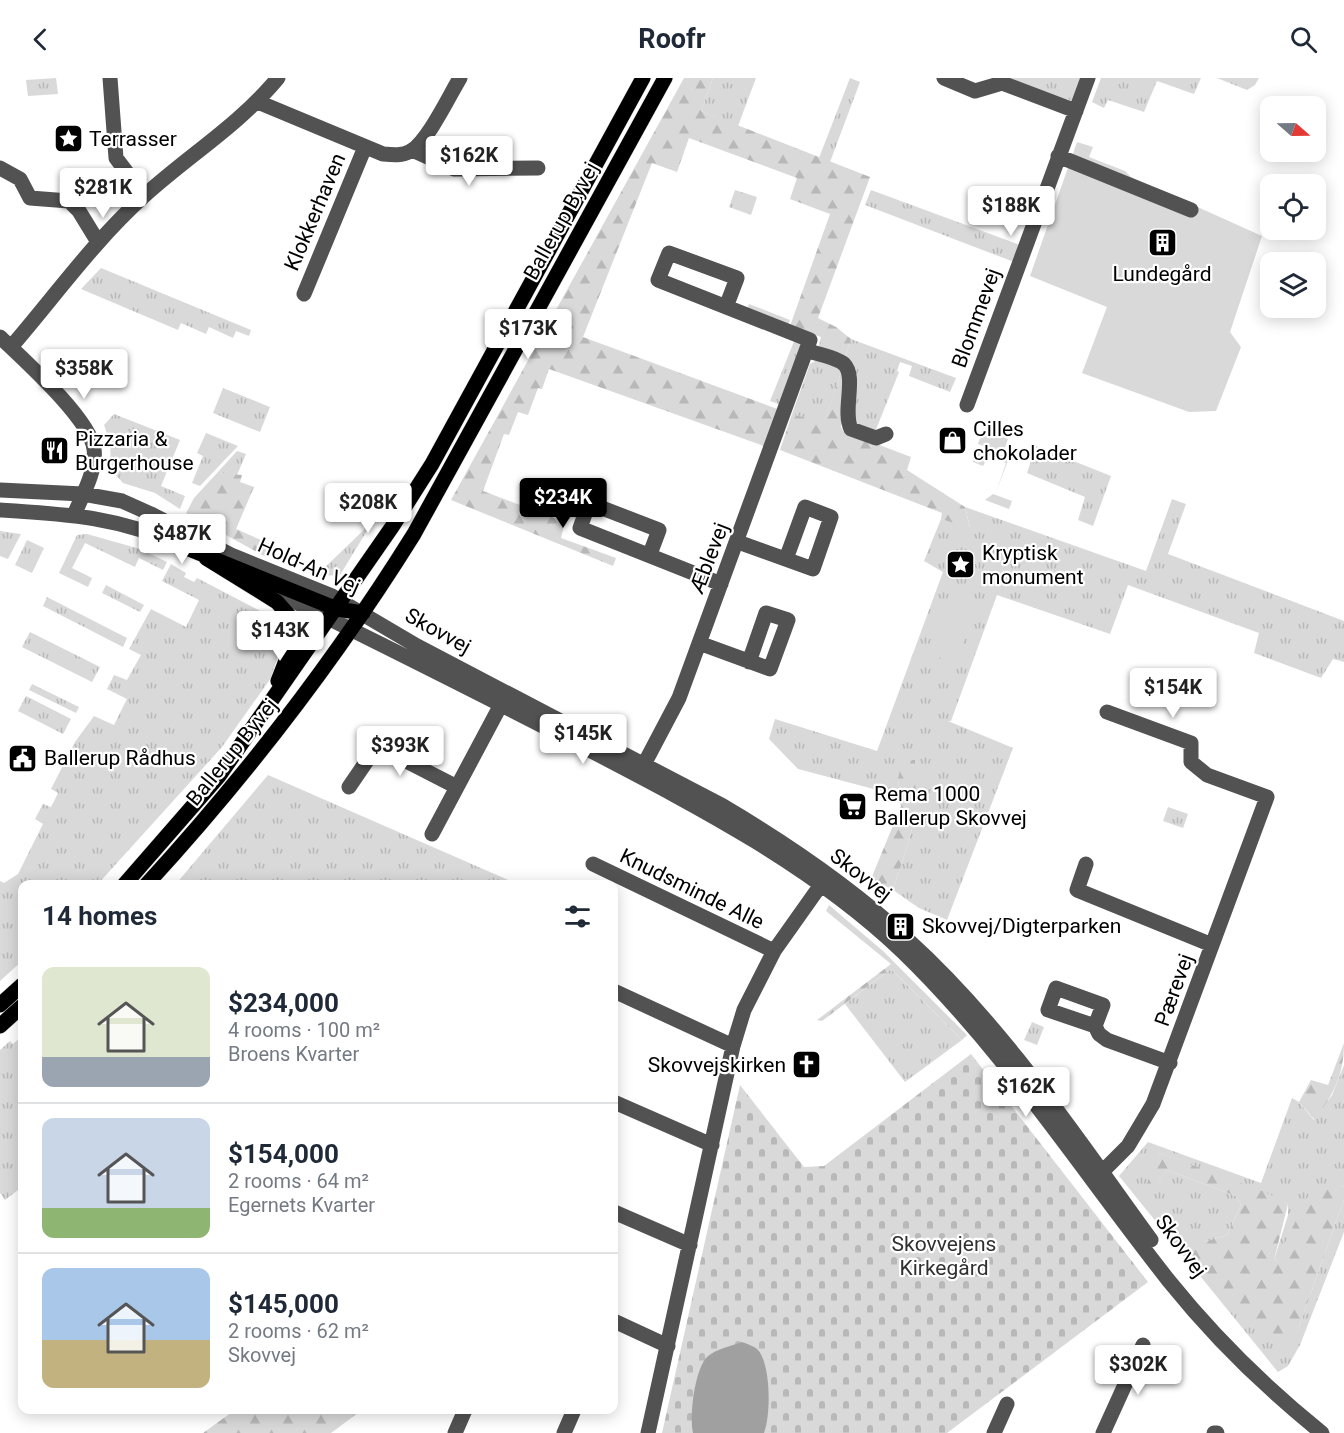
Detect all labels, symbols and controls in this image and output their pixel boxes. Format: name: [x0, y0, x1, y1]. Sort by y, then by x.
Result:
icon: back: [24, 23, 57, 56]
text: Roofr: [638, 23, 706, 55]
icon: search: [1287, 23, 1320, 56]
north arrow: [1260, 96, 1326, 162]
map controls: [1260, 96, 1326, 318]
place icon: Terrasser: [52, 123, 84, 155]
place label: Terrasser: [89, 127, 177, 151]
pin: $162K: [427, 136, 511, 187]
text: $162K: [440, 143, 498, 167]
street label: Klokkerhaven: [279, 150, 351, 274]
street label: Ballerup Byvej: [519, 158, 603, 284]
pin: $281K: [61, 168, 145, 219]
button: locate: [1260, 174, 1326, 240]
text: $281K: [74, 175, 132, 199]
pin: $188K: [969, 186, 1053, 237]
text: $188K: [982, 193, 1040, 217]
building icon: Lundegård: [1146, 227, 1178, 259]
button: layers: [1260, 252, 1326, 318]
place label: Lundegård: [1113, 262, 1212, 286]
street label: Blommevej: [947, 265, 1005, 371]
pin: $173K: [486, 309, 570, 360]
text: $173K: [499, 316, 557, 340]
pin: $358K: [42, 349, 126, 400]
text: $358K: [55, 356, 113, 380]
place label: Cilles chokolader: [973, 417, 1077, 465]
shop icon: Cilles chokolader: [936, 425, 968, 457]
place label: Pizzaria & Burgerhouse: [75, 427, 194, 475]
restaurant icon: Pizzaria & Burgerhouse: [38, 435, 70, 467]
pin: $234K: [521, 478, 605, 529]
pin: $208K: [326, 483, 410, 534]
text: $234K: [534, 485, 592, 509]
text: $208K: [339, 490, 397, 514]
pin: $487K: [140, 514, 224, 565]
street label: Æblevej: [684, 519, 733, 598]
text: $487K: [153, 521, 211, 545]
street label: Hold-An Vej: [254, 533, 364, 599]
place label: Kryptisk monument: [982, 541, 1084, 589]
place icon: Kryptisk monument: [945, 549, 977, 581]
street label: Skovvej: [401, 603, 475, 659]
pin: $143K: [238, 611, 322, 662]
text: $143K: [251, 618, 309, 642]
pin: $154K: [1131, 668, 1215, 719]
text: $154K: [1144, 675, 1202, 699]
street label: Ballerup Byvej: [182, 694, 282, 810]
pin: $145K: [541, 714, 625, 765]
text: $145K: [554, 721, 612, 745]
pin: $393K: [358, 726, 442, 777]
text: $393K: [371, 733, 429, 757]
public building icon: Ballerup Rådhus: [7, 742, 39, 774]
place label: Ballerup Rådhus: [44, 746, 196, 770]
place label: Rema 1000 Ballerup Skovvej: [874, 782, 1027, 830]
supermarket icon: Rema 1000 Ballerup Skovvej: [837, 790, 869, 822]
street label: Knudsminde Alle: [616, 844, 768, 934]
street label: Skovvej: [826, 844, 896, 906]
icon: filters: [561, 900, 594, 933]
text: 14 homes: [42, 901, 157, 931]
building icon: Skovvej/Digterparken: [885, 910, 917, 942]
place label: Skovvej/Digterparken: [922, 914, 1121, 938]
street label: Pærevej: [1150, 951, 1198, 1029]
text: $234,000: [228, 988, 339, 1018]
icon: home: [90, 991, 162, 1063]
text: 4 rooms · 100 m²: [228, 1018, 380, 1042]
text: Broens Kvarter: [228, 1042, 359, 1066]
church icon: Skovvejskirken: [791, 1049, 823, 1081]
place label: Skovvejskirken: [648, 1053, 786, 1077]
pin: $162K: [984, 1067, 1068, 1118]
text: $162K: [997, 1074, 1055, 1098]
text: $154,000: [228, 1139, 339, 1169]
icon: home: [90, 1142, 162, 1214]
text: 2 rooms · 64 m²: [228, 1169, 369, 1193]
text: Egernets Kvarter: [228, 1193, 375, 1217]
street label: Skovvej: [1150, 1210, 1212, 1282]
park label: Skovvejens Kirkegård: [892, 1232, 996, 1280]
text: $145,000: [228, 1289, 339, 1319]
icon: home: [90, 1292, 162, 1364]
text: 2 rooms · 62 m²: [228, 1319, 369, 1343]
text: Skovvej: [228, 1343, 296, 1367]
pin: $302K: [1096, 1345, 1180, 1396]
text: $302K: [1109, 1352, 1167, 1376]

